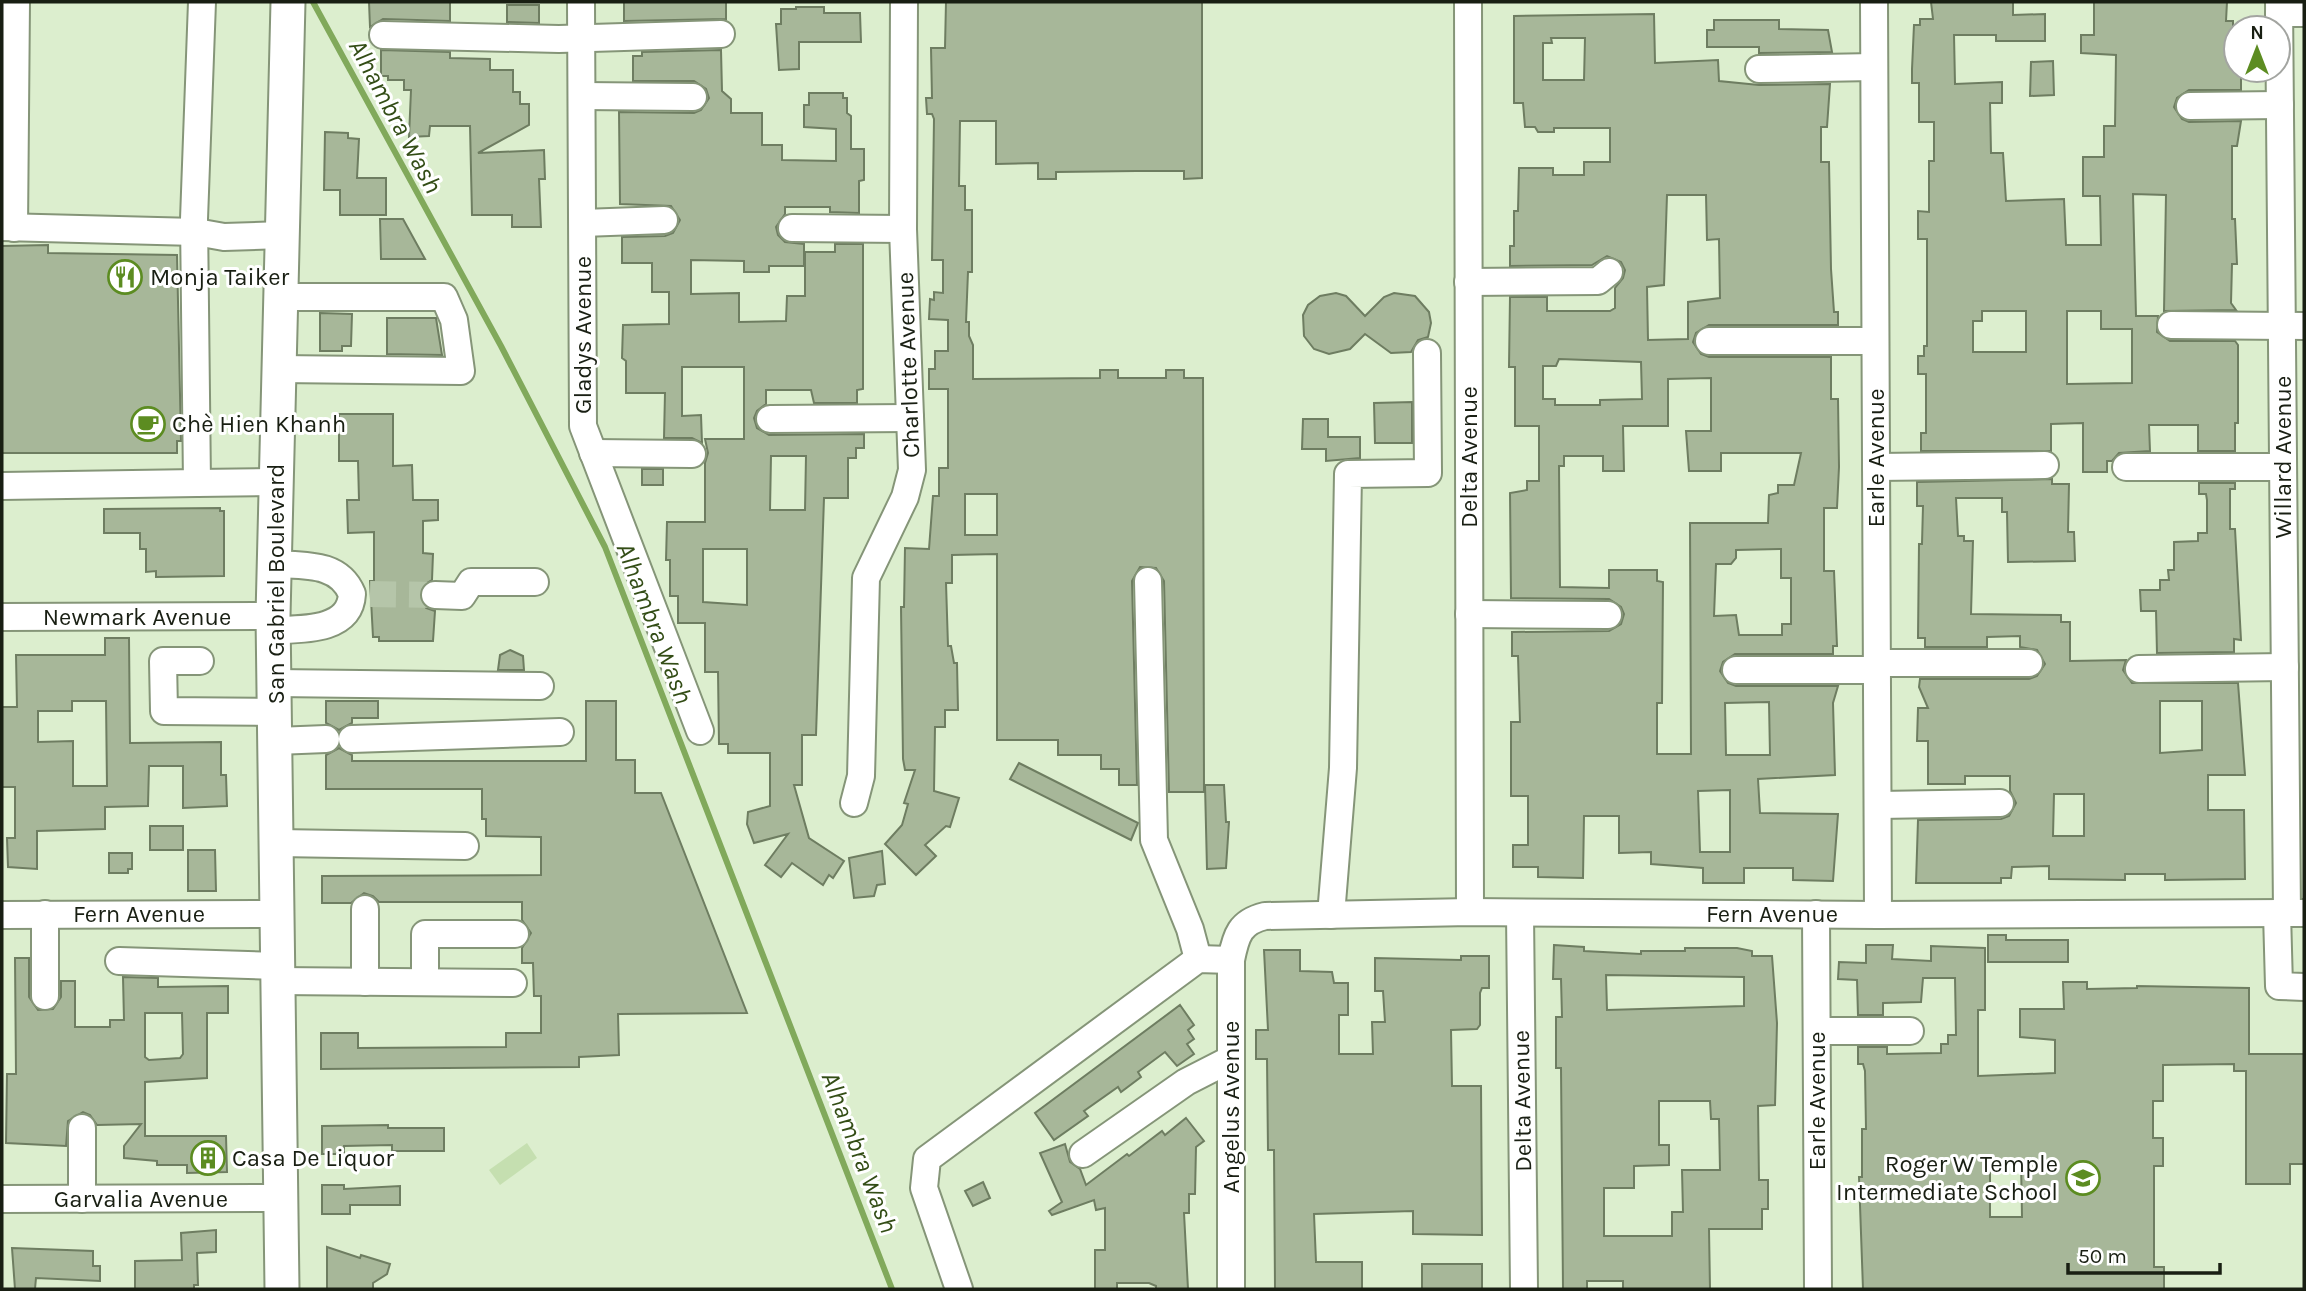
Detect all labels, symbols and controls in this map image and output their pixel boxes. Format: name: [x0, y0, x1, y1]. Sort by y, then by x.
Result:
north arrow: [2222, 14, 2292, 84]
text: N: [2250, 22, 2264, 44]
water label: Alhambra Wash: [342, 34, 449, 199]
street label: Gladys Avenue: [569, 256, 597, 414]
restaurant icon: Monja Taiker: [106, 258, 144, 296]
place label: Monja Taiker: [150, 263, 290, 291]
street label: Charlotte Avenue: [891, 272, 925, 458]
street label: Willard Avenue: [2269, 376, 2297, 538]
street label: Delta Avenue: [1455, 386, 1483, 528]
street label: Earle Avenue: [1862, 388, 1890, 528]
cafe icon: Chè Hien Khanh: [129, 405, 167, 443]
place label: Chè Hien Khanh: [172, 410, 346, 438]
street label: San Gabriel Boulevard: [262, 463, 290, 705]
water label: Alhambra Wash: [610, 538, 699, 708]
street label: Newmark Avenue: [43, 603, 231, 631]
street label: Fern Avenue: [73, 900, 205, 928]
street label: Fern Avenue: [1706, 900, 1838, 928]
street label: Angelus Avenue: [1217, 1021, 1245, 1193]
street label: Delta Avenue: [1507, 1030, 1537, 1172]
street label: Earle Avenue: [1803, 1031, 1831, 1171]
water label: Alhambra Wash: [815, 1067, 904, 1237]
building icon: Casa De Liquor: [189, 1139, 227, 1177]
place label: Casa De Liquor: [232, 1144, 394, 1172]
place label: Roger W Temple Intermediate School: [1836, 1150, 2058, 1206]
school or university icon: Roger W Temple Intermediate School: [2064, 1159, 2102, 1197]
street label: Garvalia Avenue: [54, 1185, 228, 1213]
scale bar: [2068, 1232, 2220, 1276]
text: 50 m: [2078, 1244, 2127, 1268]

